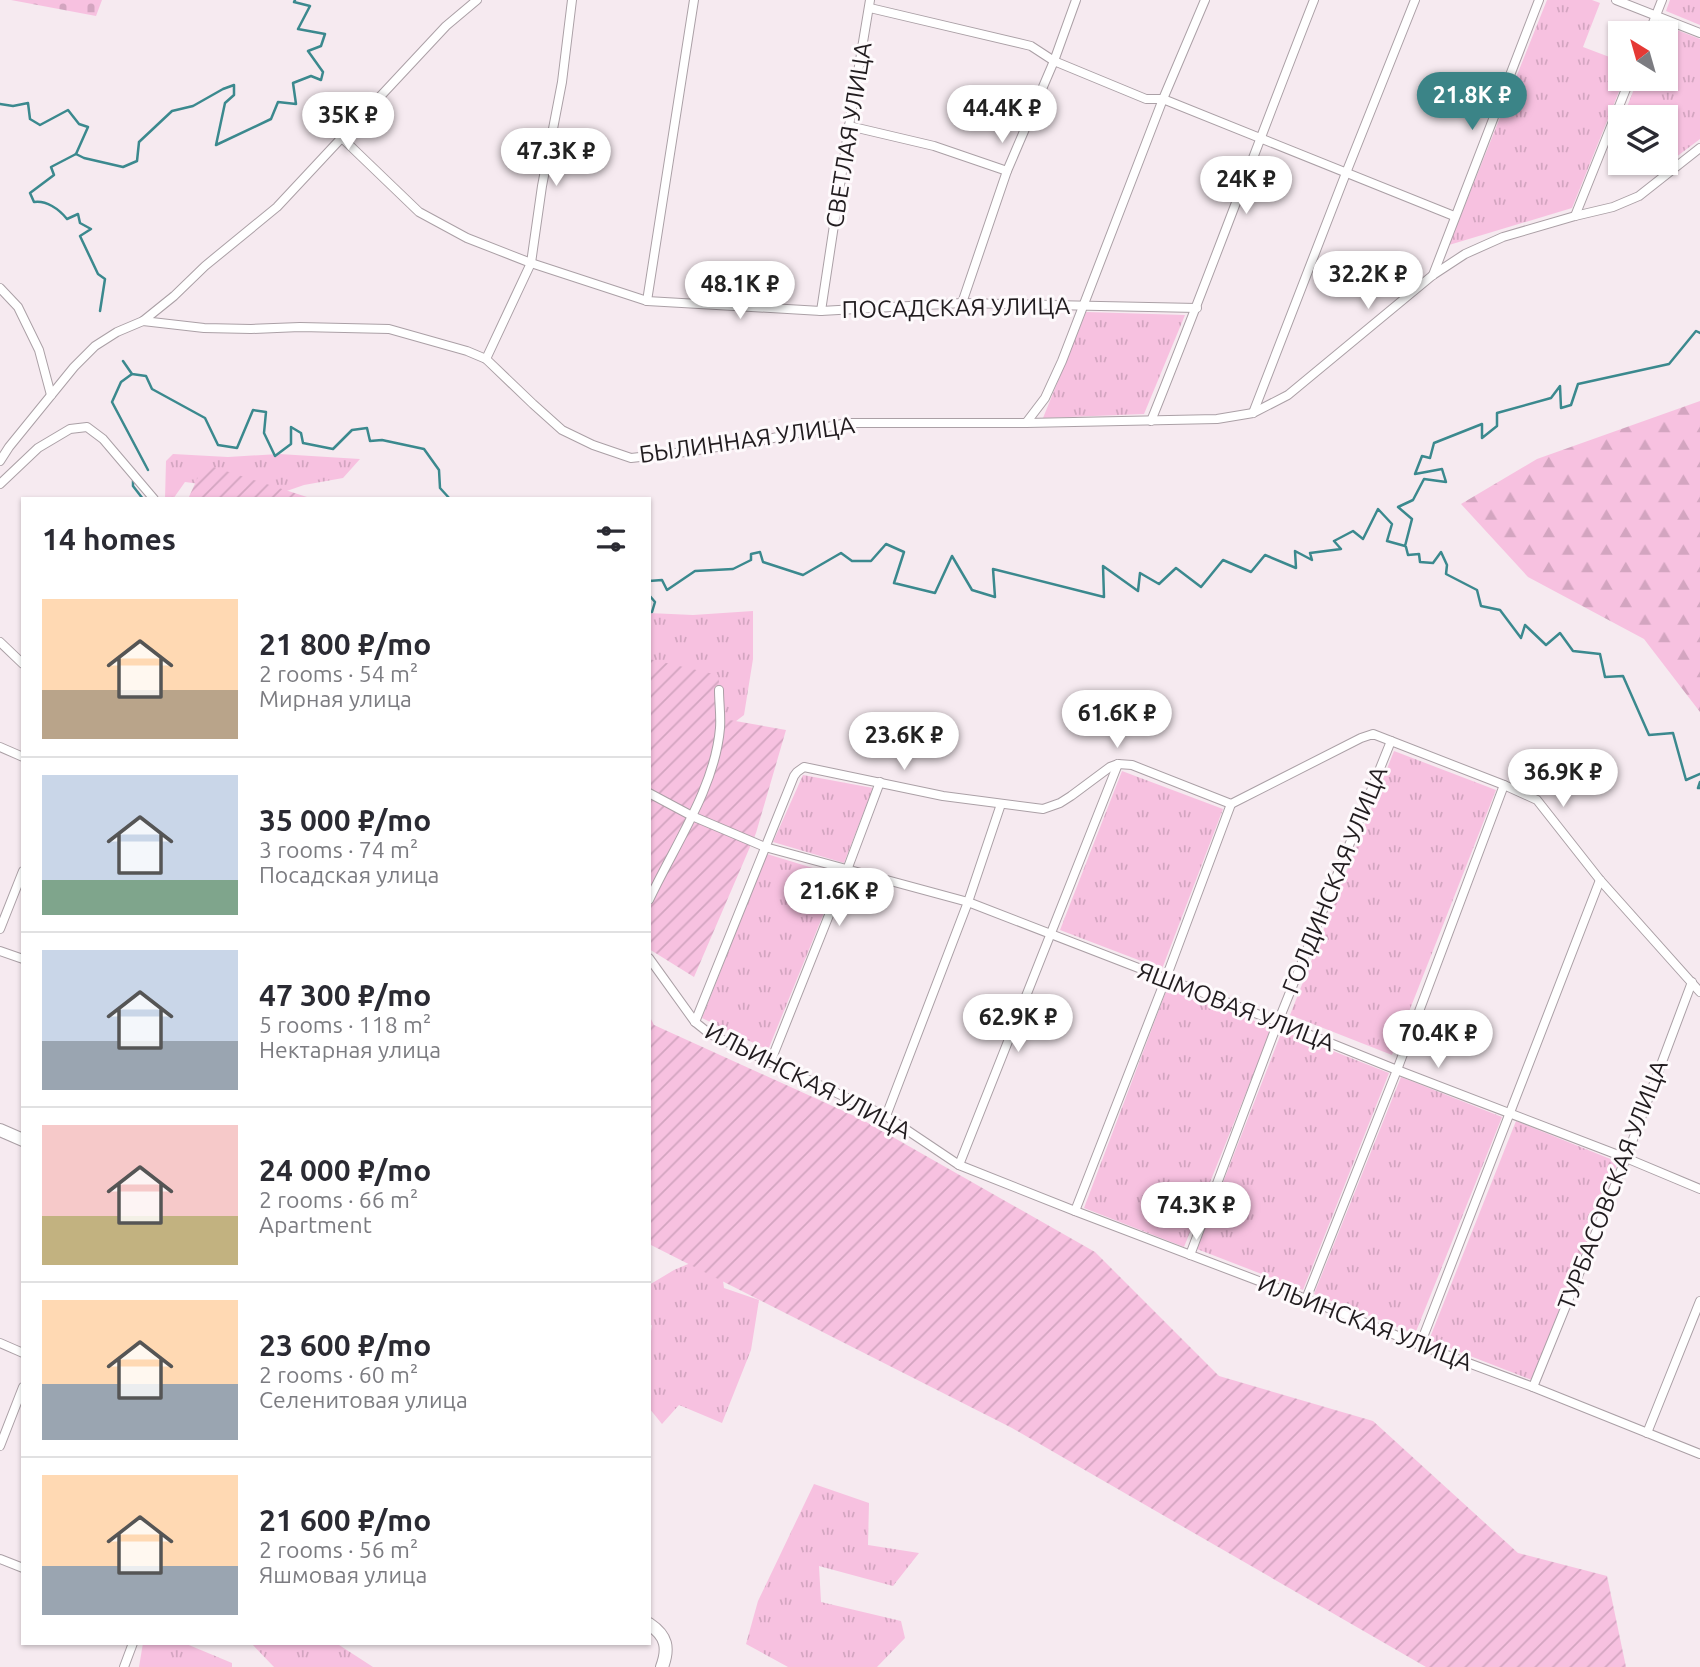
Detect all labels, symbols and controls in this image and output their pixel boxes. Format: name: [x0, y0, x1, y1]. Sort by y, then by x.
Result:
north arrow: [1608, 21, 1678, 91]
map controls: [1608, 21, 1678, 175]
street label: СВЕТЛАЯ УЛИЦА: [820, 40, 877, 230]
pin: 21.8K ₽: [1407, 72, 1537, 132]
text: 21.8K ₽: [1433, 82, 1511, 107]
pin: 44.4K ₽: [937, 86, 1067, 145]
pin: 35K ₽: [299, 92, 397, 152]
text: 44.4K ₽: [963, 95, 1041, 120]
text: 35K ₽: [318, 102, 378, 127]
button: layers: [1608, 105, 1678, 175]
pin: 47.3K ₽: [491, 128, 621, 188]
text: 47.3K ₽: [517, 138, 595, 163]
pin: 24K ₽: [1197, 156, 1295, 216]
text: 24K ₽: [1216, 166, 1276, 191]
pin: 32.2K ₽: [1303, 252, 1433, 311]
text: 32.2K ₽: [1329, 261, 1407, 286]
pin: 48.1K ₽: [675, 262, 805, 321]
text: 48.1K ₽: [701, 271, 779, 296]
street label: ПОСАДСКАЯ УЛИЦА: [841, 292, 1071, 323]
street label: БЫЛИННАЯ УЛИЦА: [637, 411, 857, 468]
icon: filters: [592, 520, 630, 558]
text: 14 homes: [42, 522, 176, 556]
icon: home: [98, 627, 182, 711]
text: 21 800 ₽/mo: [259, 627, 431, 661]
text: 2 rooms · 54 m²: [259, 661, 418, 686]
text: Мирная улица: [259, 686, 412, 711]
pin: 61.6K ₽: [1052, 690, 1182, 750]
text: 61.6K ₽: [1078, 700, 1156, 725]
pin: 23.6K ₽: [839, 712, 969, 772]
text: 23.6K ₽: [865, 722, 943, 747]
pin: 36.9K ₽: [1498, 750, 1628, 809]
text: 36.9K ₽: [1524, 759, 1602, 784]
street label: ГОЛДИНСКАЯ УЛИЦА: [1277, 762, 1393, 997]
icon: home: [98, 803, 182, 887]
text: 35 000 ₽/mo: [259, 803, 431, 837]
text: 3 rooms · 74 m²: [259, 837, 418, 862]
text: Посадская улица: [259, 862, 439, 887]
pin: 21.6K ₽: [774, 869, 904, 928]
text: 21.6K ₽: [800, 878, 878, 903]
street label: ЯШМОВАЯ УЛИЦА: [1134, 957, 1339, 1057]
icon: home: [98, 978, 182, 1062]
text: 47 300 ₽/mo: [259, 978, 431, 1012]
pin: 62.9K ₽: [953, 995, 1083, 1054]
text: 62.9K ₽: [979, 1004, 1057, 1029]
pin: 70.4K ₽: [1373, 1010, 1503, 1070]
text: 5 rooms · 118 m²: [259, 1012, 431, 1037]
street label: ИЛЬИНСКАЯ УЛИЦА: [701, 1017, 916, 1144]
text: 70.4K ₽: [1399, 1020, 1477, 1045]
text: Нектарная улица: [259, 1037, 441, 1062]
street label: ТУРБАСОВСКАЯ УЛИЦА: [1552, 1056, 1673, 1314]
icon: home: [98, 1153, 182, 1237]
text: 24 000 ₽/mo: [259, 1153, 431, 1187]
pin: 74.3K ₽: [1131, 1182, 1261, 1242]
text: 2 rooms · 66 m²: [259, 1187, 418, 1212]
text: 74.3K ₽: [1157, 1192, 1235, 1217]
text: Apartment: [259, 1212, 372, 1237]
street label: ИЛЬИНСКАЯ УЛИЦА: [1254, 1269, 1477, 1376]
icon: home: [98, 1328, 182, 1412]
text: 23 600 ₽/mo: [259, 1328, 431, 1362]
text: 2 rooms · 60 m²: [259, 1362, 418, 1387]
text: Селенитовая улица: [259, 1387, 468, 1412]
icon: home: [98, 1503, 182, 1587]
text: 21 600 ₽/mo: [259, 1503, 431, 1537]
text: 2 rooms · 56 m²: [259, 1537, 418, 1562]
text: Яшмовая улица: [259, 1562, 427, 1587]

